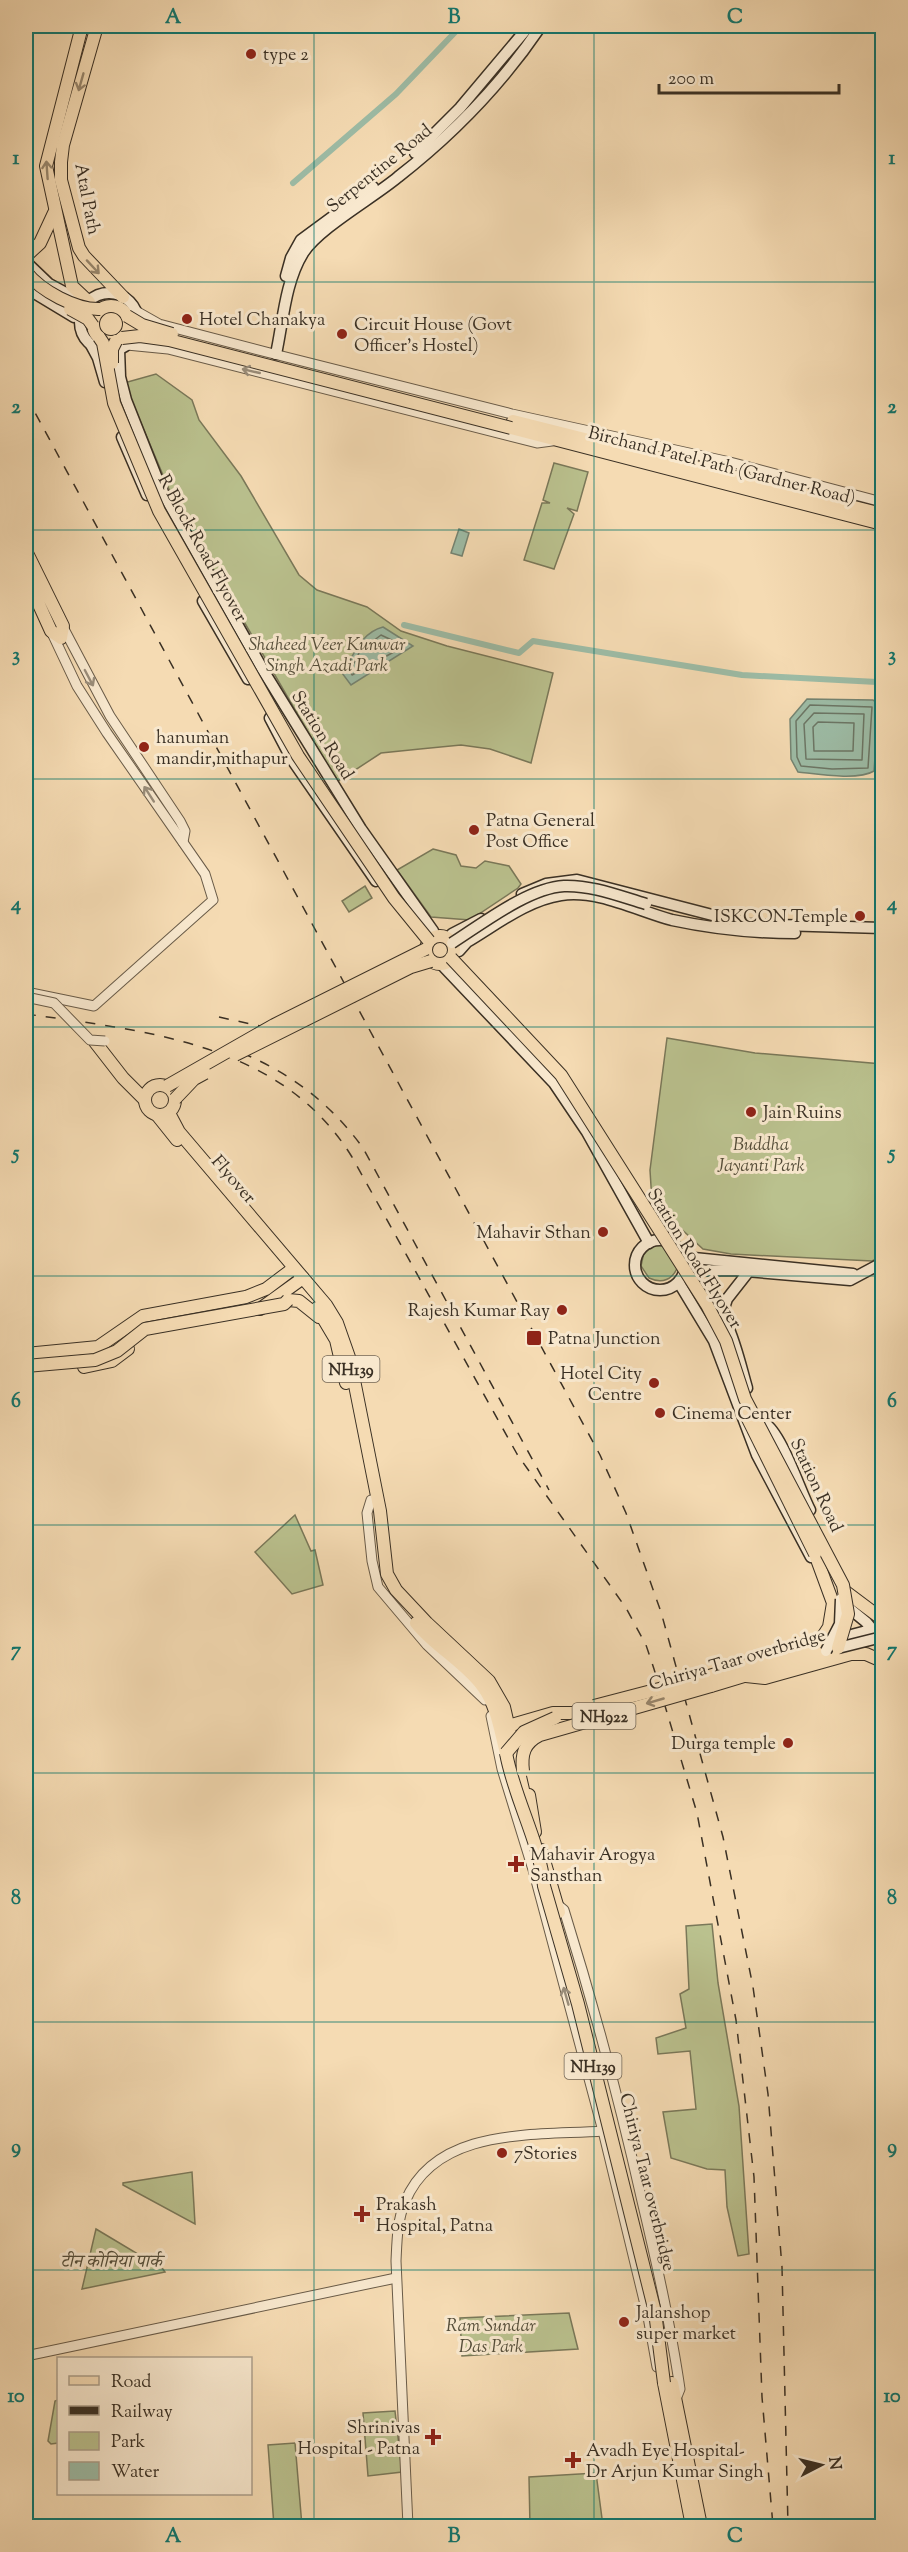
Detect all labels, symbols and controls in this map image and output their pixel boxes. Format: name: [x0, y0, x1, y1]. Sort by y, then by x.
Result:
text: A: [165, 4, 182, 33]
text: B: [448, 4, 461, 33]
text: C: [727, 4, 743, 33]
place label: type 2: [263, 43, 309, 69]
marker: type 2: [244, 47, 258, 61]
scale bar: [659, 57, 839, 95]
text: 200 m: [668, 67, 714, 93]
one-way arrow: [75, 72, 86, 91]
street label: Serpentine Road: [322, 119, 439, 220]
text: 1: [13, 145, 20, 174]
text: 1: [889, 145, 896, 174]
one-way arrow: [42, 161, 53, 181]
street label: Atal Path: [66, 161, 106, 238]
one-way arrow: [86, 259, 100, 274]
place label: Hotel Chanakya: [199, 308, 325, 334]
marker: Hotel Chanakya: [180, 312, 194, 326]
place label: Circuit House (Govt Officer's Hostel): [354, 313, 512, 360]
marker: Circuit House (Govt Officer's Hostel): [335, 327, 349, 341]
one-way arrow: [241, 365, 261, 376]
text: 2: [11, 394, 21, 423]
text: 2: [887, 394, 897, 423]
street label: Birchand Patel Path (Gardner Road): [585, 421, 858, 513]
street label: R Block Road Flyover: [150, 470, 253, 628]
park label: Shaheed Veer Kunwar Singh Azadi Park: [248, 633, 406, 680]
text: 3: [12, 642, 20, 671]
text: 3: [888, 642, 896, 671]
one-way arrow: [83, 669, 95, 686]
street label: Station Road: [284, 686, 359, 786]
place label: hanuman mandir,mithapur: [156, 726, 288, 773]
marker: hanuman mandir,mithapur: [137, 740, 151, 754]
one-way arrow: [143, 786, 155, 803]
place label: Patna General Post Office: [486, 809, 595, 856]
marker: Patna General Post Office: [467, 823, 481, 837]
text: 4: [10, 891, 21, 920]
text: 4: [886, 891, 897, 920]
place label: ISKCON Temple: [714, 905, 848, 931]
marker: ISKCON Temple: [853, 909, 867, 923]
place label: Jain Ruins: [762, 1101, 842, 1127]
marker: Jain Ruins: [744, 1105, 758, 1119]
park label: Buddha Jayanti Park: [716, 1133, 805, 1180]
text: 5: [11, 1140, 20, 1169]
text: 5: [887, 1140, 896, 1169]
street label: Flyover: [204, 1150, 261, 1210]
street label: Station Road Flyover: [639, 1184, 747, 1335]
place label: Mahavir Sthan: [476, 1221, 591, 1247]
marker: Mahavir Sthan: [596, 1225, 610, 1239]
place label: Rajesh Kumar Ray: [408, 1299, 550, 1325]
marker: Rajesh Kumar Ray: [555, 1303, 569, 1317]
place label: Patna Junction: [548, 1327, 661, 1353]
marker: Patna Junction: [525, 1329, 543, 1347]
road number: NH139: [322, 1356, 380, 1382]
place label: Hotel City Centre: [560, 1362, 642, 1409]
marker: Hotel City Centre: [647, 1376, 661, 1390]
text: 6: [11, 1388, 21, 1417]
text: 6: [887, 1388, 897, 1417]
place label: Cinema Center: [672, 1402, 792, 1428]
marker: Cinema Center: [653, 1406, 667, 1420]
street label: Station Road: [782, 1435, 848, 1537]
street label: Chiriya Taar overbridge: [646, 1623, 829, 1699]
text: 7: [11, 1637, 22, 1666]
text: 7: [887, 1637, 898, 1666]
one-way arrow: [646, 1696, 665, 1708]
road number: NH922: [572, 1703, 636, 1729]
place label: Durga temple: [671, 1732, 776, 1758]
marker: Durga temple: [781, 1736, 795, 1750]
place label: Mahavir Arogya Sansthan: [530, 1843, 655, 1890]
marker: Mahavir Arogya Sansthan: [507, 1855, 525, 1873]
text: 8: [11, 1885, 21, 1914]
text: 8: [887, 1885, 897, 1914]
one-way arrow: [559, 1986, 571, 2005]
road number: NH139: [564, 2053, 622, 2079]
street label: Chiriya Taar overbridge: [611, 2091, 681, 2274]
text: 9: [11, 2134, 21, 2163]
text: 9: [887, 2134, 897, 2163]
place label: 7Stories: [514, 2142, 577, 2168]
marker: 7Stories: [495, 2146, 509, 2160]
place label: Prakash Hospital, Patna: [376, 2193, 493, 2240]
marker: Prakash Hospital, Patna: [353, 2205, 371, 2223]
park label: टीन कोनिया पार्क: [60, 2250, 166, 2276]
place label: Jalanshop super market: [635, 2301, 736, 2348]
park label: Ram Sundar Das Park: [446, 2314, 537, 2361]
marker: Jalanshop super market: [617, 2315, 631, 2329]
legend: [57, 2357, 252, 2495]
text: Road: [111, 2370, 151, 2396]
text: 10: [7, 2383, 25, 2412]
text: 10: [883, 2383, 901, 2412]
text: Railway: [111, 2400, 173, 2426]
place label: Shrinivas Hospital - Patna: [297, 2416, 420, 2463]
marker: Shrinivas Hospital - Patna: [424, 2428, 442, 2446]
text: Park: [111, 2430, 146, 2456]
north arrow: [791, 2435, 851, 2495]
place label: Avadh Eye Hospital- Dr Arjun Kumar Singh: [586, 2439, 764, 2486]
marker: Avadh Eye Hospital- Dr Arjun Kumar Singh: [564, 2451, 582, 2469]
text: N: [821, 2456, 846, 2471]
text: Water: [111, 2460, 160, 2486]
text: A: [165, 2523, 182, 2552]
text: B: [448, 2523, 461, 2552]
text: C: [727, 2523, 743, 2552]

